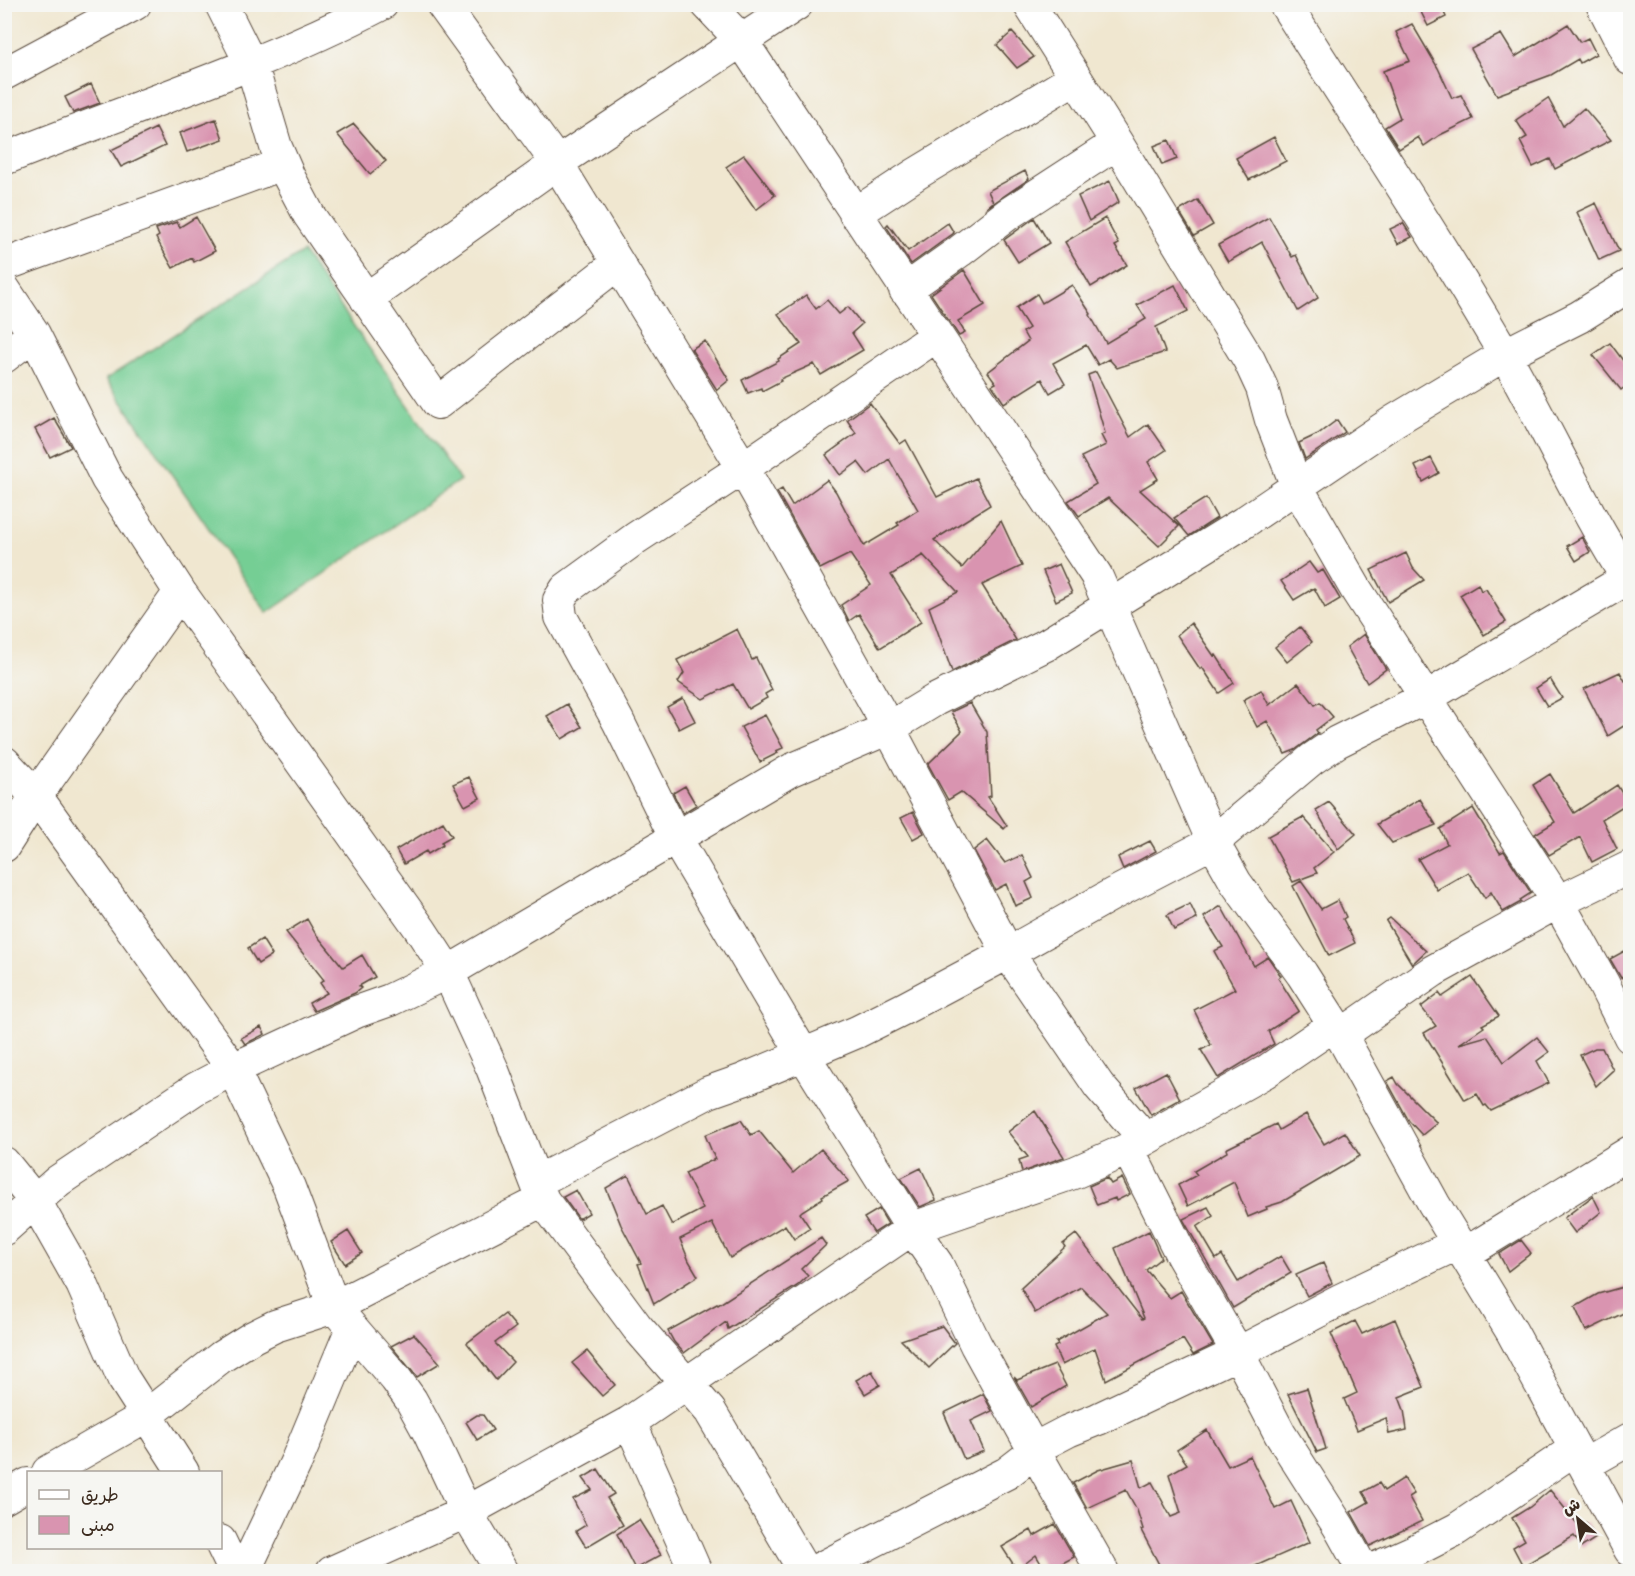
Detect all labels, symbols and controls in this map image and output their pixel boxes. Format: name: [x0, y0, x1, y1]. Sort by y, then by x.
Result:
legend: [27, 1471, 222, 1549]
text: طريق: [81, 1480, 119, 1507]
north arrow: [1548, 1489, 1608, 1549]
text: ش: [1557, 1490, 1584, 1520]
text: مبنى: [81, 1510, 115, 1537]

